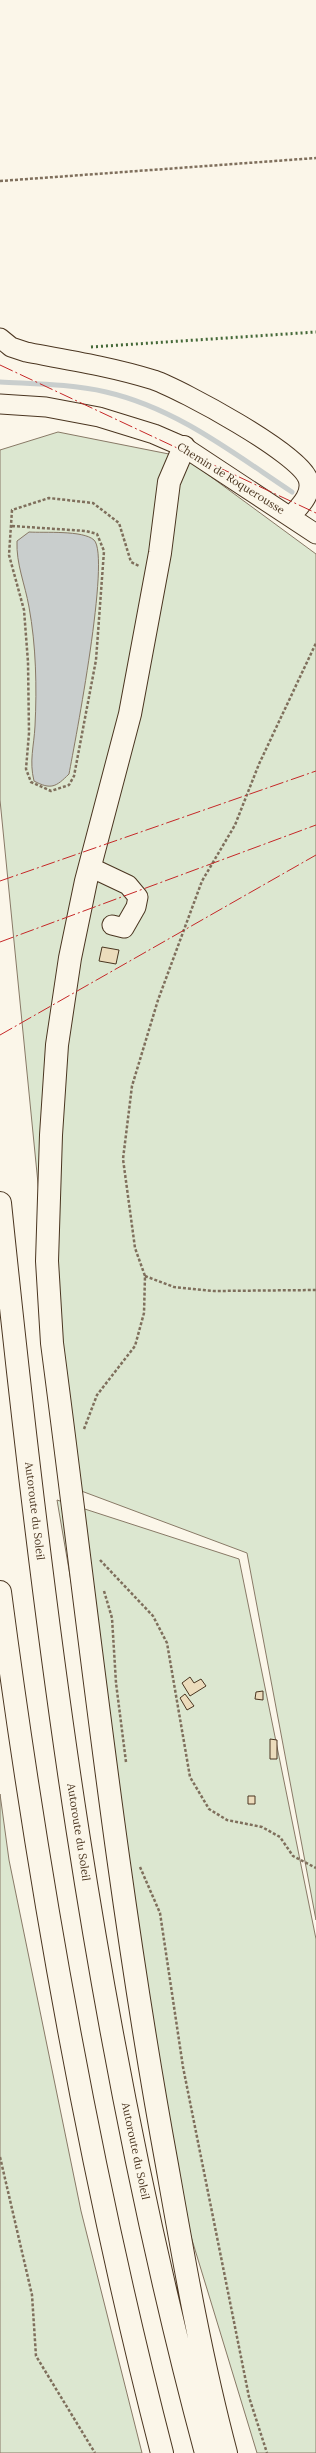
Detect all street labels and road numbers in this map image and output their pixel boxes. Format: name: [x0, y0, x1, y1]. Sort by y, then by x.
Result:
street label: Chemin de Roquerousse: [175, 439, 287, 517]
street label: Autoroute du Soleil: [22, 1460, 48, 1561]
street label: Autoroute du Soleil: [64, 1781, 94, 1882]
street label: Autoroute du Soleil: [119, 2100, 153, 2201]

